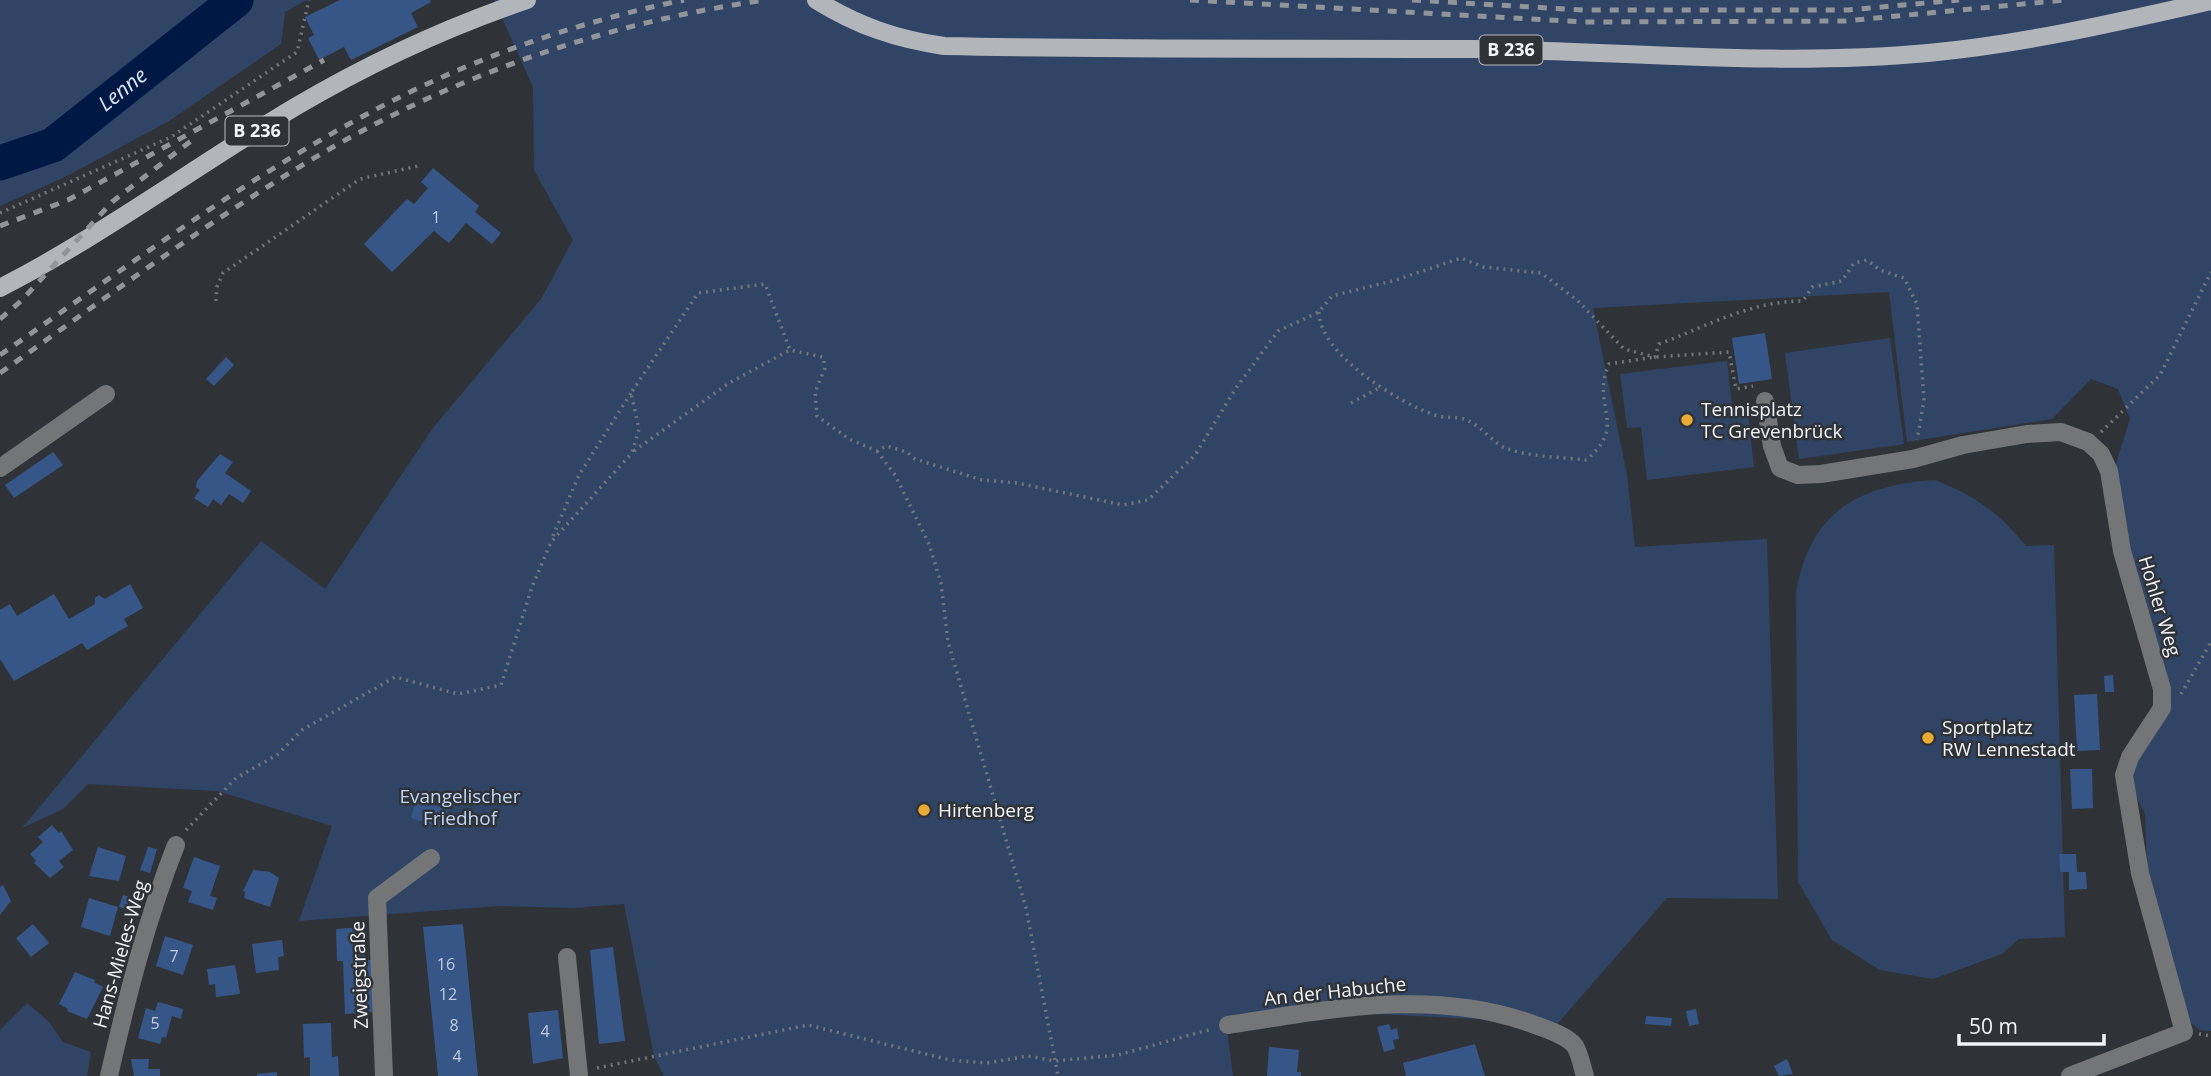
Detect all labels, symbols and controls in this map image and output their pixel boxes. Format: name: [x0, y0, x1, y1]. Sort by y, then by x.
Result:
road number: B 236: [1480, 36, 1542, 64]
water label: Lenne: [92, 61, 152, 117]
road number: B 236: [226, 116, 288, 146]
house number: 1: [431, 206, 441, 228]
place label: Tennisplatz TC Grevenbrück: [1701, 396, 1843, 444]
marker: Tennisplatz TC Grevenbrück: [1679, 412, 1695, 428]
street label: Hohler Weg: [2132, 553, 2188, 659]
place label: Sportplatz RW Lennestadt: [1942, 714, 2076, 762]
marker: Sportplatz RW Lennestadt: [1920, 730, 1936, 746]
park label: Evangelischer Friedhof: [399, 783, 521, 831]
place label: Hirtenberg: [938, 797, 1034, 823]
marker: Hirtenberg: [916, 802, 932, 818]
street label: Hans-Mieles-Weg: [86, 877, 154, 1031]
street label: Zweigstraße: [344, 921, 374, 1029]
house number: 7: [169, 945, 179, 967]
house number: 16: [437, 953, 455, 975]
street label: An der Habuche: [1263, 971, 1407, 1011]
house number: 12: [439, 983, 457, 1005]
scale bar: [1959, 1002, 2104, 1046]
house number: 5: [150, 1012, 160, 1034]
text: 50 m: [1969, 1012, 2018, 1040]
house number: 8: [449, 1014, 459, 1036]
house number: 4: [540, 1020, 550, 1042]
house number: 4: [452, 1045, 462, 1067]

